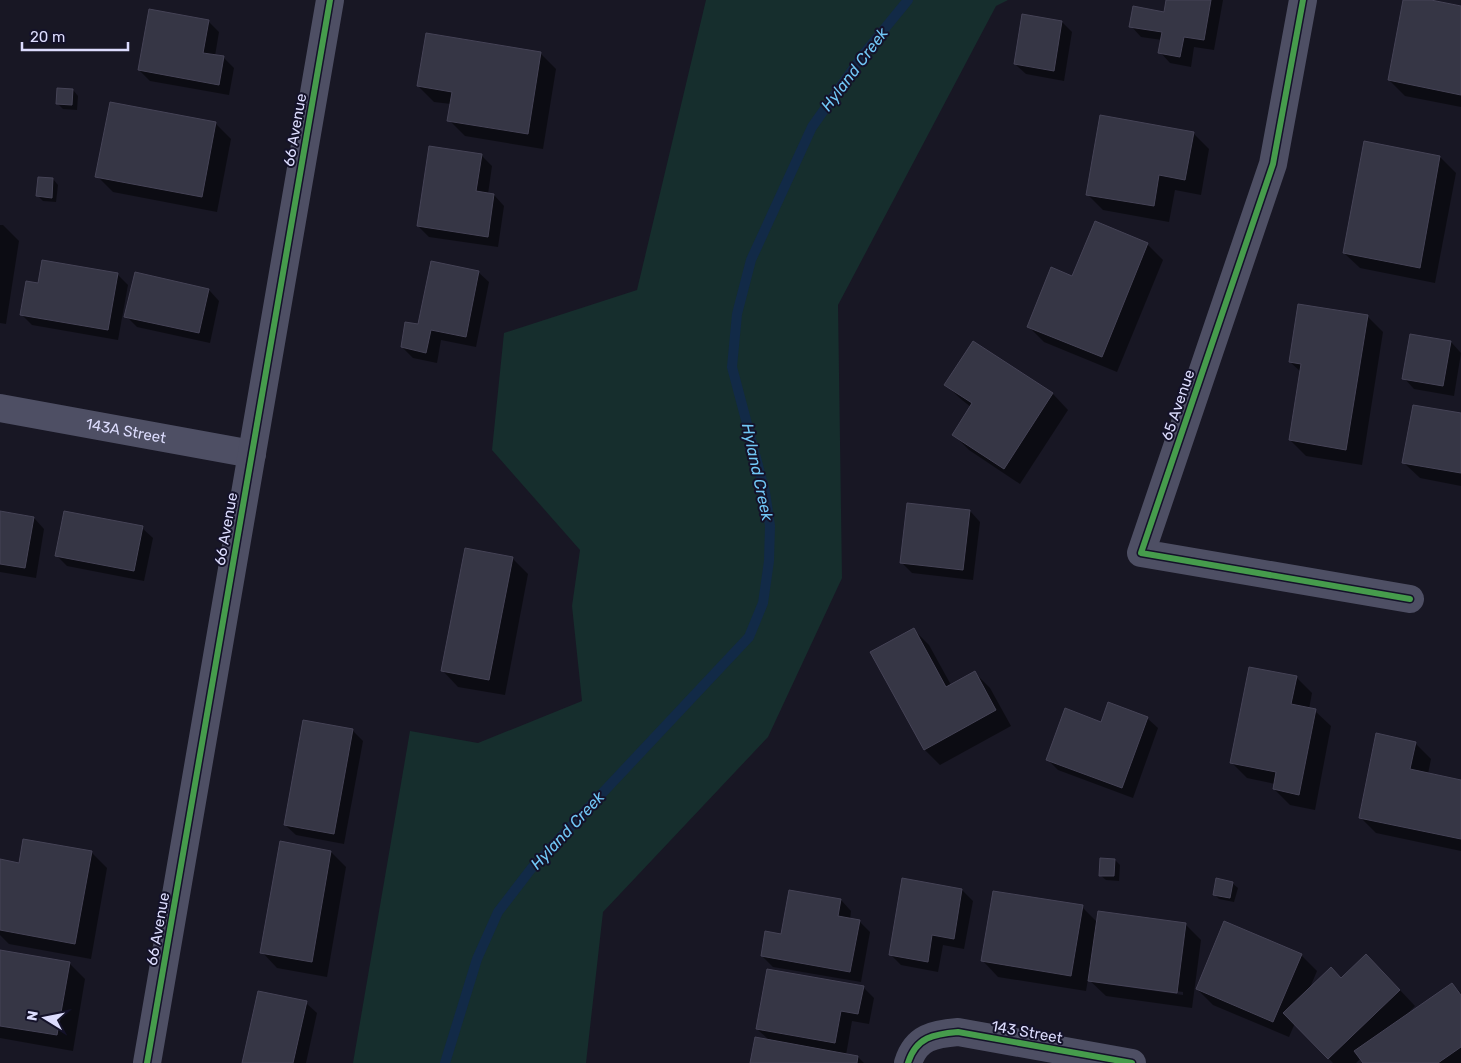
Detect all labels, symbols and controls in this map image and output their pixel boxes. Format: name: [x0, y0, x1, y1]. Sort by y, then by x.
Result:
scale bar: [22, 20, 129, 52]
water label: Hyland Creek: [817, 23, 892, 115]
text: 20 m: [30, 28, 65, 46]
street label: 66 Avenue: [280, 92, 310, 168]
street label: 65 Avenue: [1157, 367, 1199, 443]
street label: 143A Street: [84, 415, 168, 447]
water label: Hyland Creek: [738, 421, 777, 523]
street label: 66 Avenue: [211, 491, 241, 567]
water label: Hyland Creek: [526, 787, 609, 873]
street label: 66 Avenue: [143, 891, 173, 967]
north arrow: [20, 993, 70, 1043]
text: N: [23, 1009, 42, 1022]
street label: 143 Street: [990, 1017, 1064, 1047]

